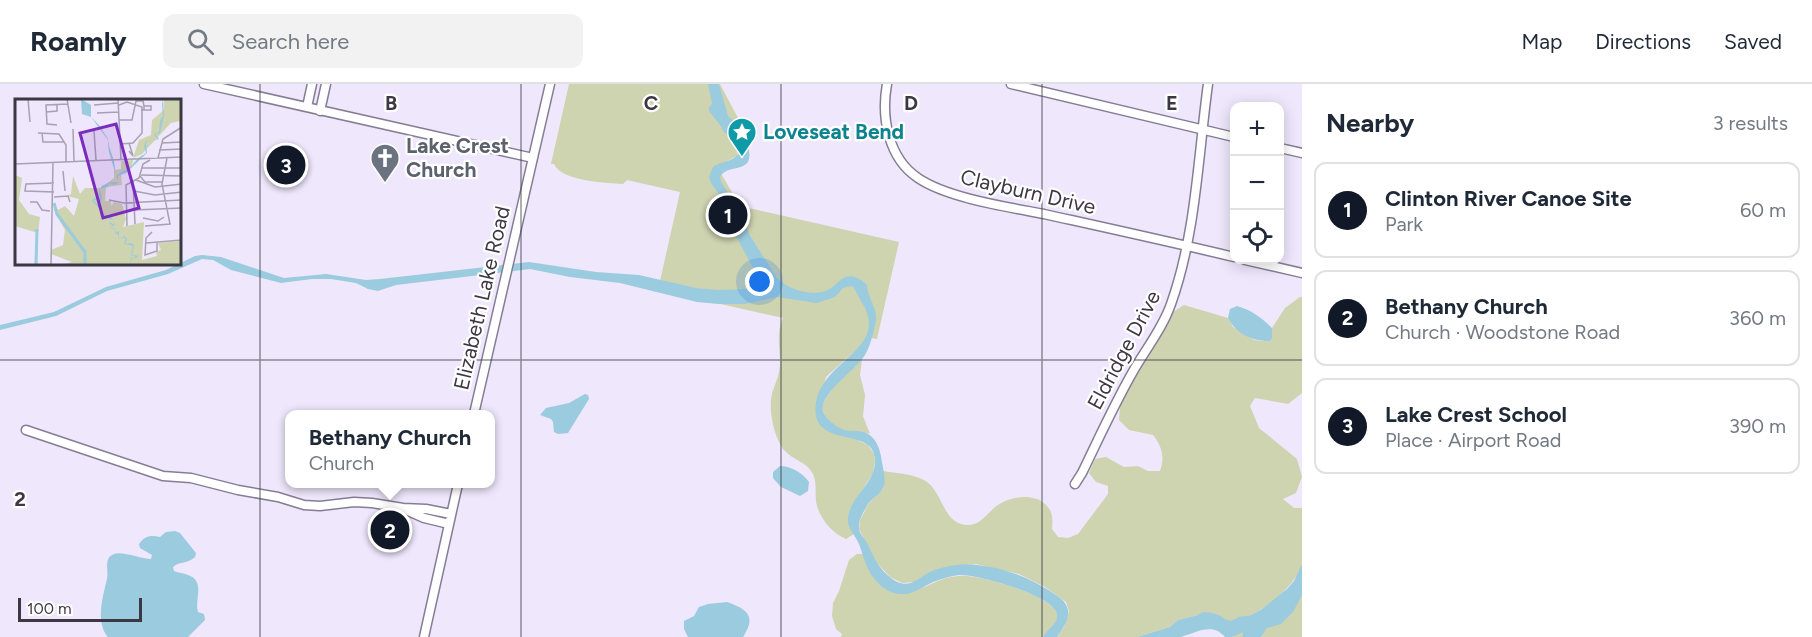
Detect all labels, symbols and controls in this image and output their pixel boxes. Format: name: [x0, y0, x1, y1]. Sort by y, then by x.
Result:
search box: [163, 14, 583, 68]
text: Roamly: [30, 24, 127, 58]
icon: search: [184, 25, 217, 58]
text: Search here: [232, 28, 349, 55]
text: Map: [1521, 29, 1562, 54]
text: Directions: [1595, 29, 1691, 54]
text: Saved: [1724, 29, 1782, 54]
text: B: [385, 91, 397, 115]
text: C: [644, 91, 658, 115]
text: D: [904, 91, 918, 115]
text: E: [1166, 91, 1178, 115]
inset map: [15, 99, 182, 266]
map controls: [1230, 102, 1284, 264]
button: +: [1230, 102, 1284, 156]
text: Nearby: [1326, 107, 1414, 139]
text: 3 results: [1713, 111, 1788, 135]
place icon: Loveseat Bend: [726, 116, 758, 158]
place label: Loveseat Bend: [763, 119, 904, 144]
place label: Lake Crest Church: [406, 133, 509, 182]
pin: 3: [266, 142, 306, 188]
church icon: Lake Crest Church: [369, 142, 401, 184]
button: −: [1230, 156, 1284, 210]
street label: Clayburn Drive: [958, 164, 1098, 219]
text: Clinton River Canoe Site: [1385, 185, 1632, 212]
pin: 1: [708, 192, 748, 238]
text: 1: [1343, 198, 1352, 222]
text: 60 m: [1740, 198, 1786, 222]
street label: Elizabeth Lake Road: [448, 203, 515, 392]
button: locate: [1230, 210, 1284, 264]
text: Park: [1385, 212, 1423, 236]
your location: [745, 267, 774, 296]
street label: Eldridge Drive: [1082, 286, 1165, 414]
text: Bethany Church: [1385, 293, 1548, 320]
text: 2: [1342, 306, 1353, 330]
text: 360 m: [1729, 306, 1786, 330]
text: Church · Woodstone Road: [1385, 320, 1620, 344]
text: Lake Crest School: [1385, 401, 1567, 428]
popup: [285, 410, 495, 488]
text: 3: [1342, 414, 1353, 438]
text: 390 m: [1729, 414, 1786, 438]
text: Bethany Church: [309, 424, 471, 451]
text: Place · Airport Road: [1385, 428, 1562, 452]
text: Church: [309, 451, 374, 475]
text: 2: [14, 487, 26, 511]
pin: 2: [370, 508, 410, 552]
scale bar: [18, 595, 142, 622]
text: 100 m: [27, 599, 72, 618]

